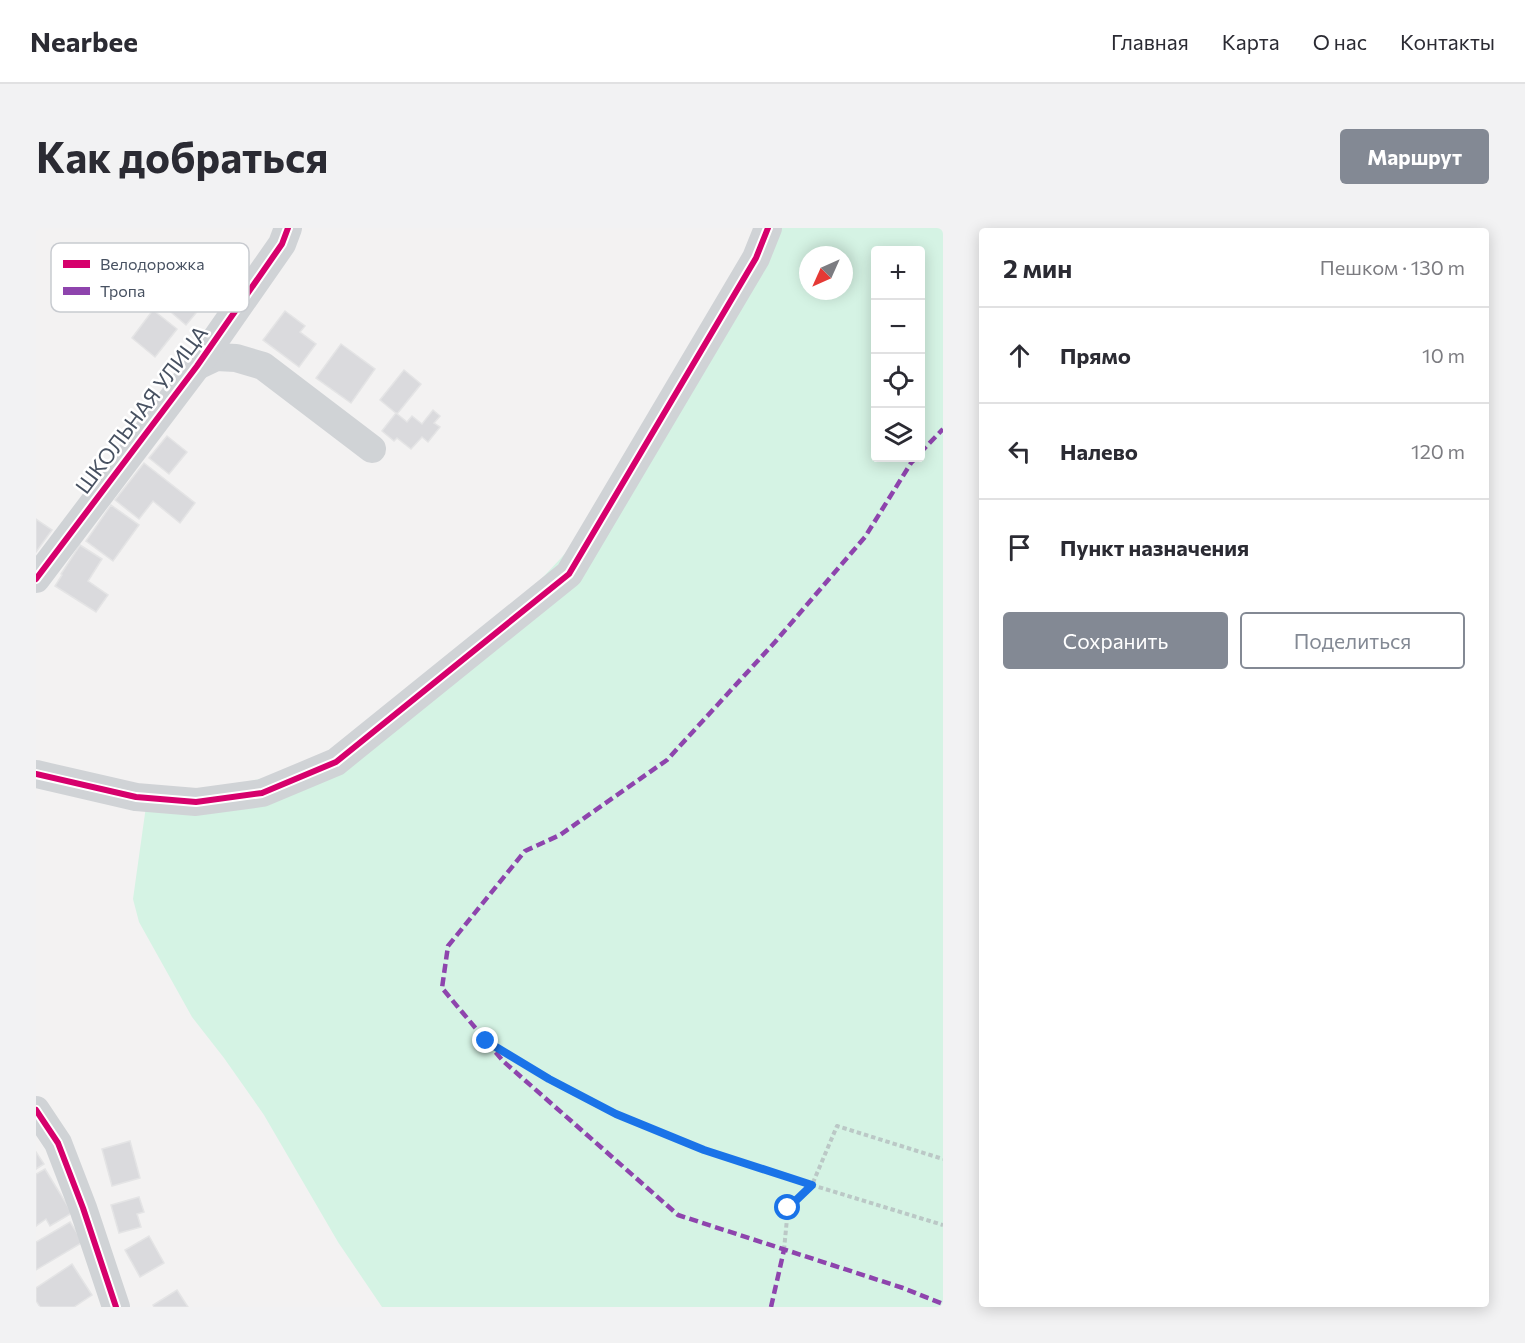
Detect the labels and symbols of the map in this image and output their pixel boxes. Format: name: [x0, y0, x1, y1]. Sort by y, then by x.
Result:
legend: [51, 243, 249, 312]
north arrow: [799, 246, 853, 300]
text: Велодорожка: [100, 254, 204, 273]
text: Тропа: [100, 281, 145, 300]
street label: ШКОЛЬНАЯ УЛИЦА: [69, 320, 212, 498]
route end: [472, 1027, 498, 1053]
route start: [774, 1194, 800, 1220]

